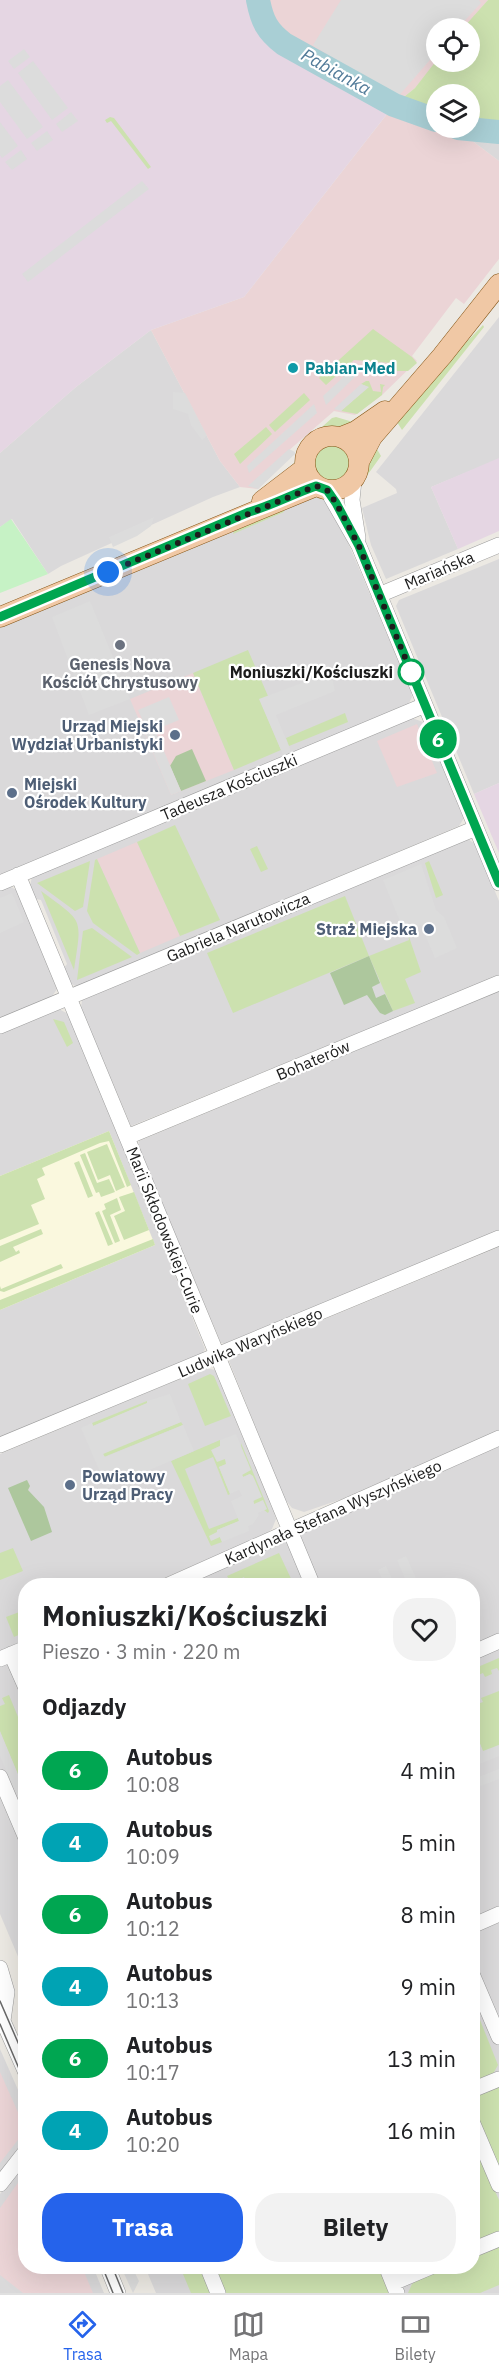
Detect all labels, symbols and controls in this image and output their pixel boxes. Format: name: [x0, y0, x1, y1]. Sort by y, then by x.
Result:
map controls: [426, 18, 480, 138]
button: locate: [426, 18, 480, 72]
water label: Pabianka: [297, 43, 375, 100]
button: layers: [426, 84, 480, 138]
place label: Pabian-Med: [305, 358, 396, 378]
marker: Pabian-Med: [286, 361, 300, 375]
street label: Mariańska: [401, 546, 477, 594]
your location: [93, 557, 123, 587]
marker: Genesis Nova Kościół Chrystusowy: [113, 638, 127, 652]
place label: Genesis Nova Kościół Chrystusowy: [42, 654, 198, 692]
marker: Moniuszki/Kościuszki: [398, 659, 424, 685]
place label: Moniuszki/Kościuszki: [230, 662, 393, 682]
place label: Urząd Miejski Wydział Urbanistyki: [12, 716, 163, 754]
line badge: 6: [418, 720, 458, 758]
text: 6: [432, 725, 444, 753]
marker: Urząd Miejski Wydział Urbanistyki: [168, 728, 182, 742]
street label: Tadeusza Kościuszki: [158, 749, 300, 825]
place label: Miejski Ośrodek Kultury: [24, 774, 147, 812]
marker: Miejski Ośrodek Kultury: [5, 786, 19, 800]
street label: Gabriela Narutowicza: [163, 888, 313, 966]
place label: Straż Miejska: [316, 919, 417, 939]
marker: Straż Miejska: [422, 922, 436, 936]
street label: Bohaterów: [273, 1035, 353, 1085]
street label: Marii Skłodowskiej-Curie: [122, 1144, 208, 1316]
street label: Ludwika Waryńskiego: [175, 1302, 325, 1382]
street label: Kardynała Stefana Wyszyńskiego: [221, 1455, 445, 1569]
place label: Powiatowy Urząd Pracy: [82, 1466, 173, 1504]
marker: Powiatowy Urząd Pracy: [63, 1478, 77, 1492]
text: Moniuszki/Kościuszki: [42, 1597, 328, 1634]
button: heart: [393, 1598, 456, 1661]
text: Pieszo · 3 min · 220 m: [42, 1638, 241, 1665]
text: Odjazdy: [42, 1692, 126, 1721]
text: Autobus: [126, 1742, 213, 1771]
text: 6: [69, 1756, 81, 1784]
text: 4 min: [400, 1756, 456, 1785]
text: 10:08: [126, 1771, 180, 1798]
text: Autobus: [126, 1814, 213, 1843]
text: 4: [69, 1828, 81, 1856]
text: 5 min: [400, 1828, 456, 1857]
text: 10:09: [126, 1843, 180, 1870]
text: Autobus: [126, 1886, 213, 1915]
text: 6: [69, 1900, 81, 1928]
text: 8 min: [400, 1900, 456, 1929]
text: 10:12: [126, 1915, 180, 1942]
text: Autobus: [126, 1958, 213, 1987]
text: 4: [69, 1972, 81, 2000]
text: 9 min: [400, 1972, 456, 2001]
text: 10:13: [126, 1987, 180, 2014]
text: Autobus: [126, 2030, 213, 2059]
text: 6: [69, 2044, 81, 2072]
text: 13 min: [387, 2044, 456, 2073]
text: 10:17: [126, 2059, 180, 2086]
text: Autobus: [126, 2102, 213, 2131]
text: 4: [69, 2116, 81, 2144]
text: 16 min: [387, 2116, 456, 2145]
text: 10:20: [126, 2131, 180, 2158]
button: Trasa: [42, 2193, 243, 2262]
button: Bilety: [255, 2193, 456, 2262]
tab: Trasa: [63, 2308, 102, 2364]
tab: Mapa: [229, 2308, 268, 2364]
tab: Bilety: [395, 2308, 436, 2364]

